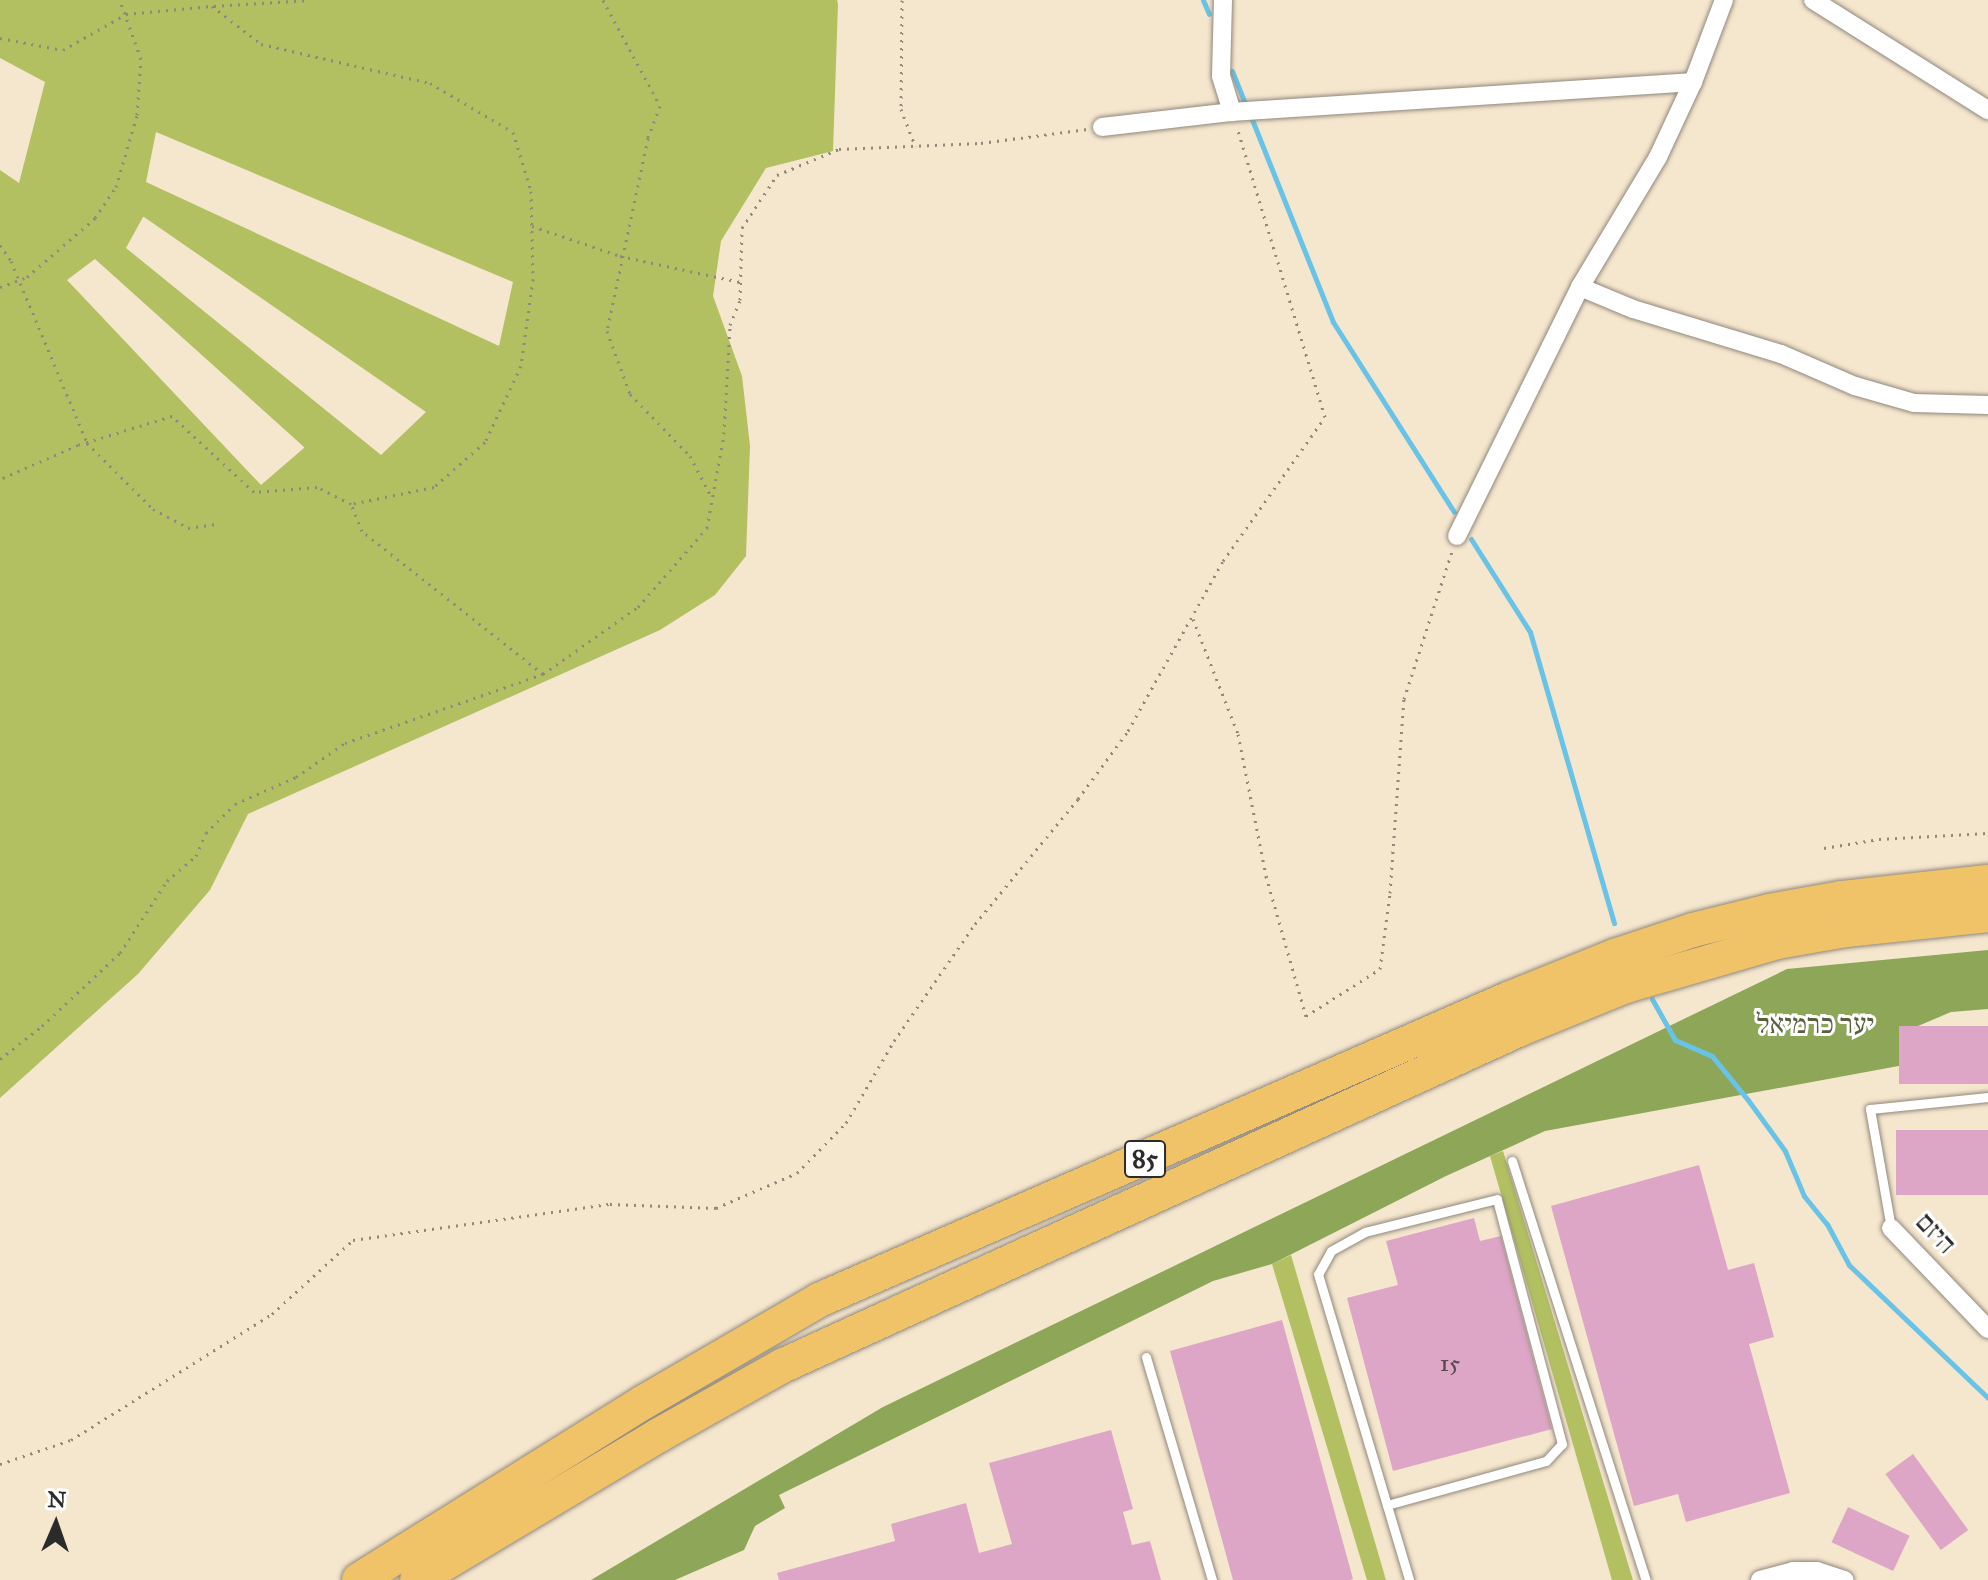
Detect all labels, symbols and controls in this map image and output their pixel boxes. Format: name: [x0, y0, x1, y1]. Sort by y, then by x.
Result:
park label: יער כרמיאל: [1756, 1007, 1874, 1041]
road number: 85: [1123, 1137, 1167, 1181]
street label: היזם: [1909, 1205, 1963, 1261]
house number: 15: [1440, 1350, 1460, 1378]
north arrow: [16, 1484, 96, 1564]
text: N: [47, 1486, 67, 1513]

